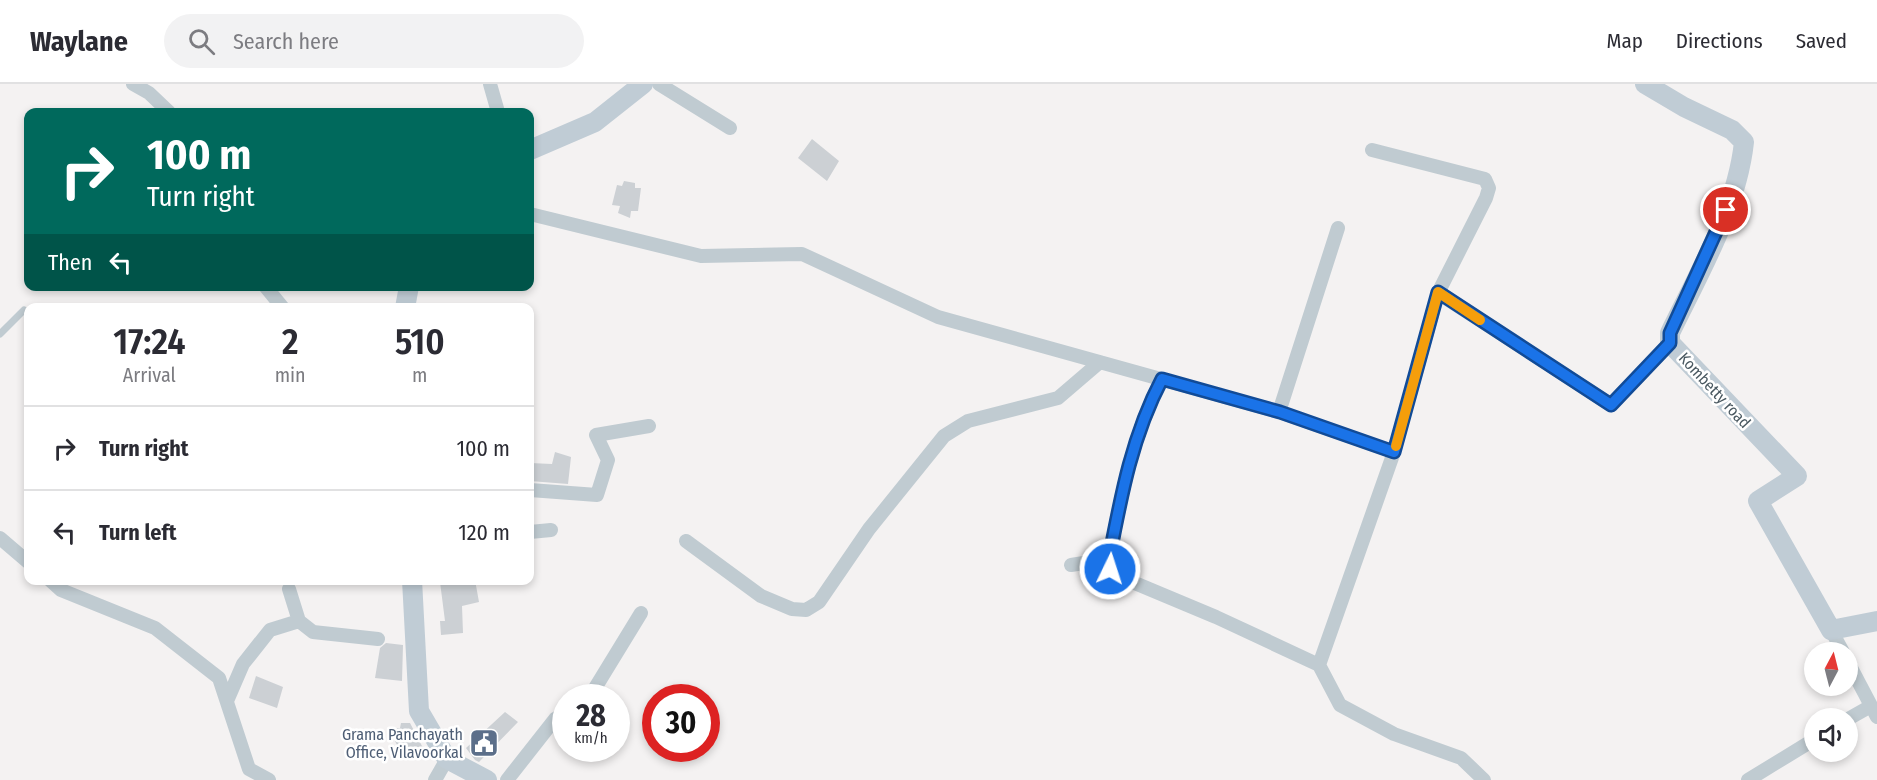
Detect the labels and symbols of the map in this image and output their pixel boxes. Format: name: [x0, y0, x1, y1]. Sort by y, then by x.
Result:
pin: [1700, 184, 1751, 235]
street label: Kombetty road: [1675, 349, 1754, 432]
position arrow: [1078, 537, 1142, 601]
north arrow: [1804, 642, 1858, 696]
speed limit sign: 30: [642, 684, 720, 762]
place label: Grama Panchayath Office, Vilavoorkal: [342, 725, 463, 762]
public building icon: Grama Panchayath Office, Vilavoorkal: [468, 727, 500, 759]

